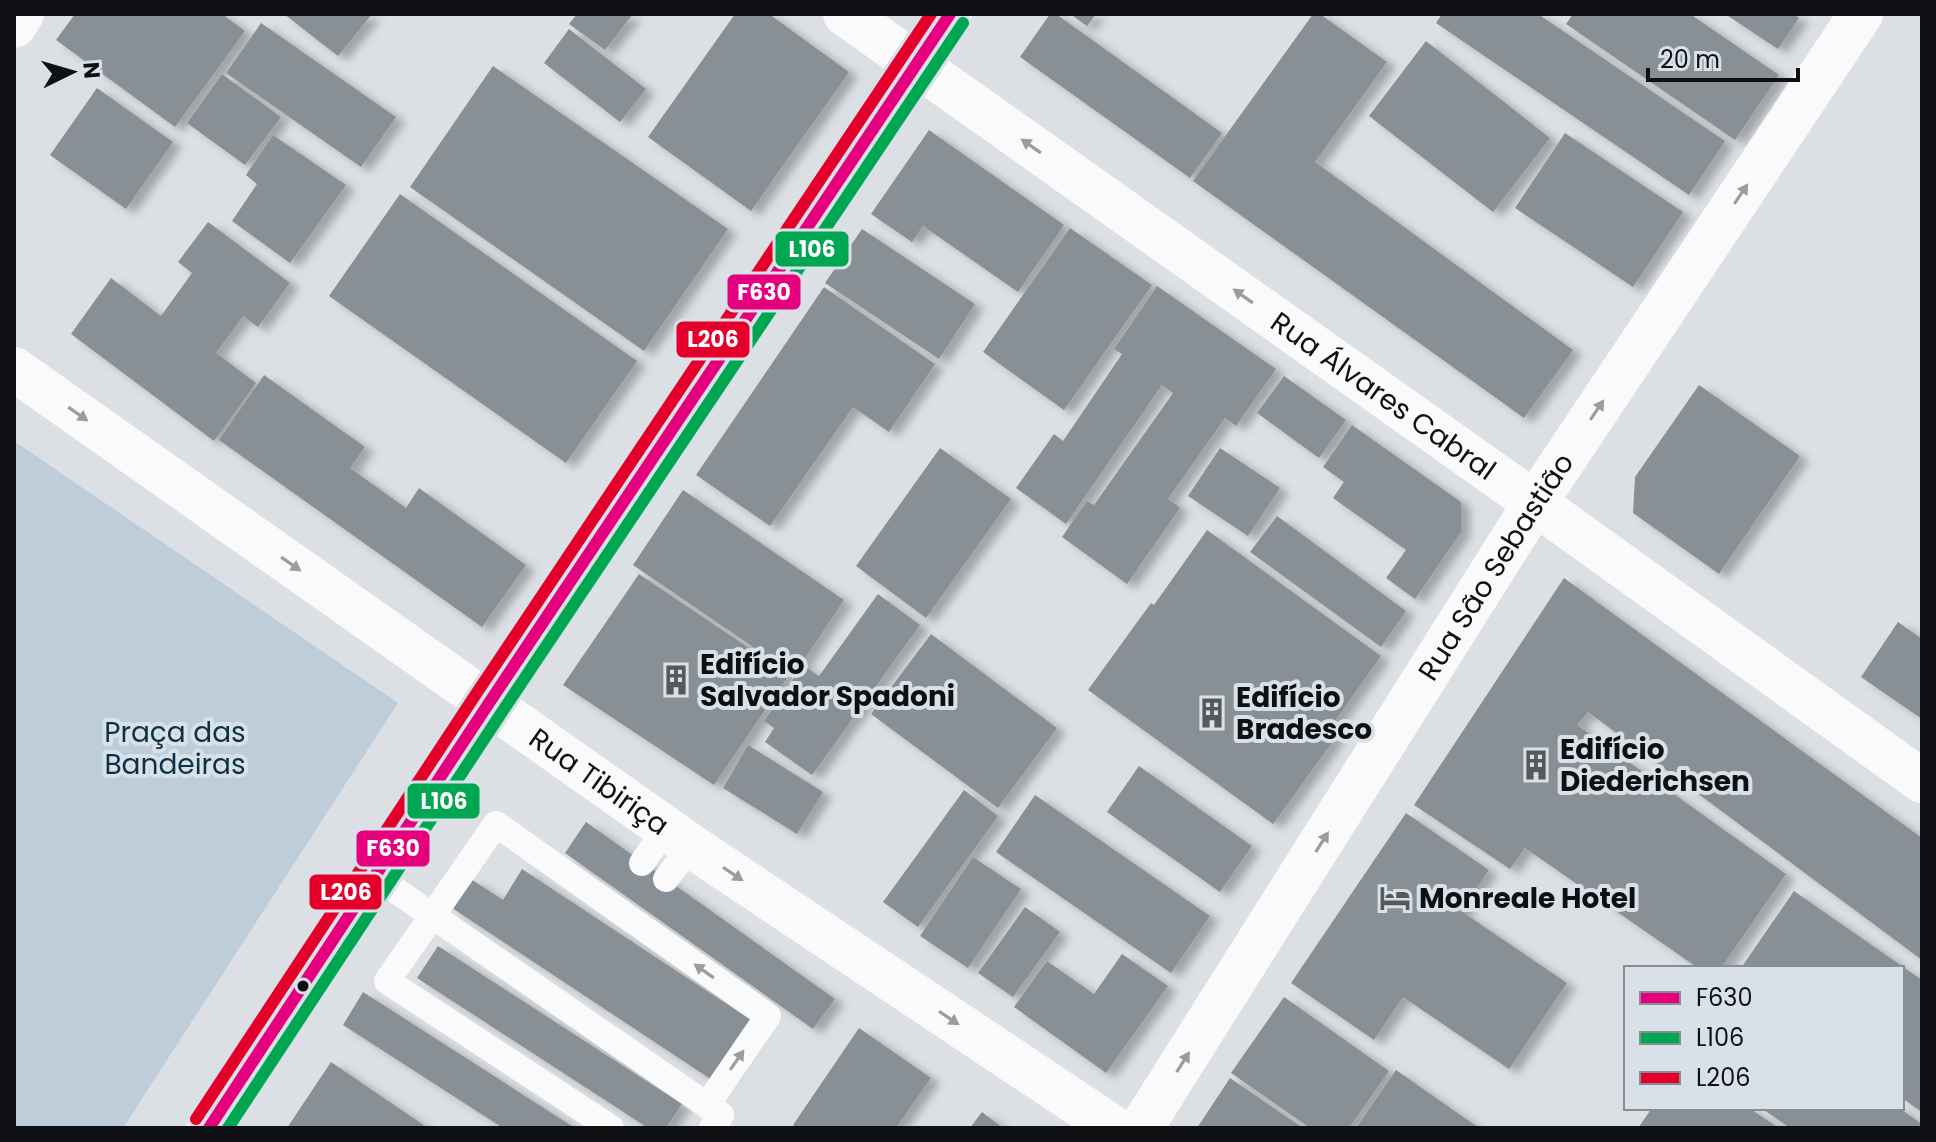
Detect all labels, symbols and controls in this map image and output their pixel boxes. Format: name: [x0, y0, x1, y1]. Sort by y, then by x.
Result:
north arrow: [32, 32, 112, 112]
scale bar: [1648, 32, 1798, 82]
text: 20 m: [1660, 43, 1720, 76]
text: N: [75, 61, 108, 80]
one-way arrow: [1020, 139, 1041, 154]
one-way arrow: [1733, 183, 1748, 205]
line badge: L106: [774, 230, 850, 268]
text: L106: [788, 234, 836, 265]
line badge: F630: [726, 273, 802, 311]
text: F630: [737, 277, 791, 308]
one-way arrow: [1232, 288, 1254, 304]
street label: Rua Álvares Cabral: [1263, 303, 1504, 489]
line badge: L206: [675, 320, 751, 359]
text: L206: [687, 324, 739, 355]
one-way arrow: [1589, 400, 1604, 421]
one-way arrow: [67, 406, 88, 421]
street label: Rua São Sebastião: [1409, 446, 1583, 688]
one-way arrow: [280, 556, 301, 571]
place label: Edifício Salvador Spadoni: [700, 645, 955, 716]
building icon: Edifício Salvador Spadoni: [659, 663, 693, 697]
place label: Edifício Bradesco: [1236, 678, 1372, 749]
building icon: Edifício Bradesco: [1195, 696, 1229, 730]
park label: Praça das Bandeiras: [104, 713, 246, 784]
street label: Rua Tibiriça: [521, 719, 677, 845]
place label: Edifício Diederichsen: [1560, 730, 1750, 801]
building icon: Edifício Diederichsen: [1519, 748, 1553, 782]
line badge: L106: [406, 782, 481, 820]
text: L106: [420, 786, 468, 817]
line badge: F630: [355, 829, 431, 868]
one-way arrow: [1314, 831, 1328, 853]
text: F630: [366, 833, 420, 864]
one-way arrow: [722, 866, 743, 881]
line badge: L206: [308, 873, 383, 911]
text: L206: [320, 877, 372, 908]
place label: Monreale Hotel: [1419, 879, 1636, 918]
hotel icon: Monreale Hotel: [1378, 881, 1412, 915]
one-way arrow: [693, 963, 715, 979]
legend: [1624, 966, 1904, 1110]
unlabelled marker: [295, 978, 311, 994]
text: F630: [1696, 981, 1753, 1014]
one-way arrow: [938, 1010, 960, 1025]
text: L106: [1696, 1021, 1744, 1054]
one-way arrow: [729, 1050, 744, 1071]
one-way arrow: [1175, 1051, 1189, 1073]
text: L206: [1696, 1061, 1750, 1094]

